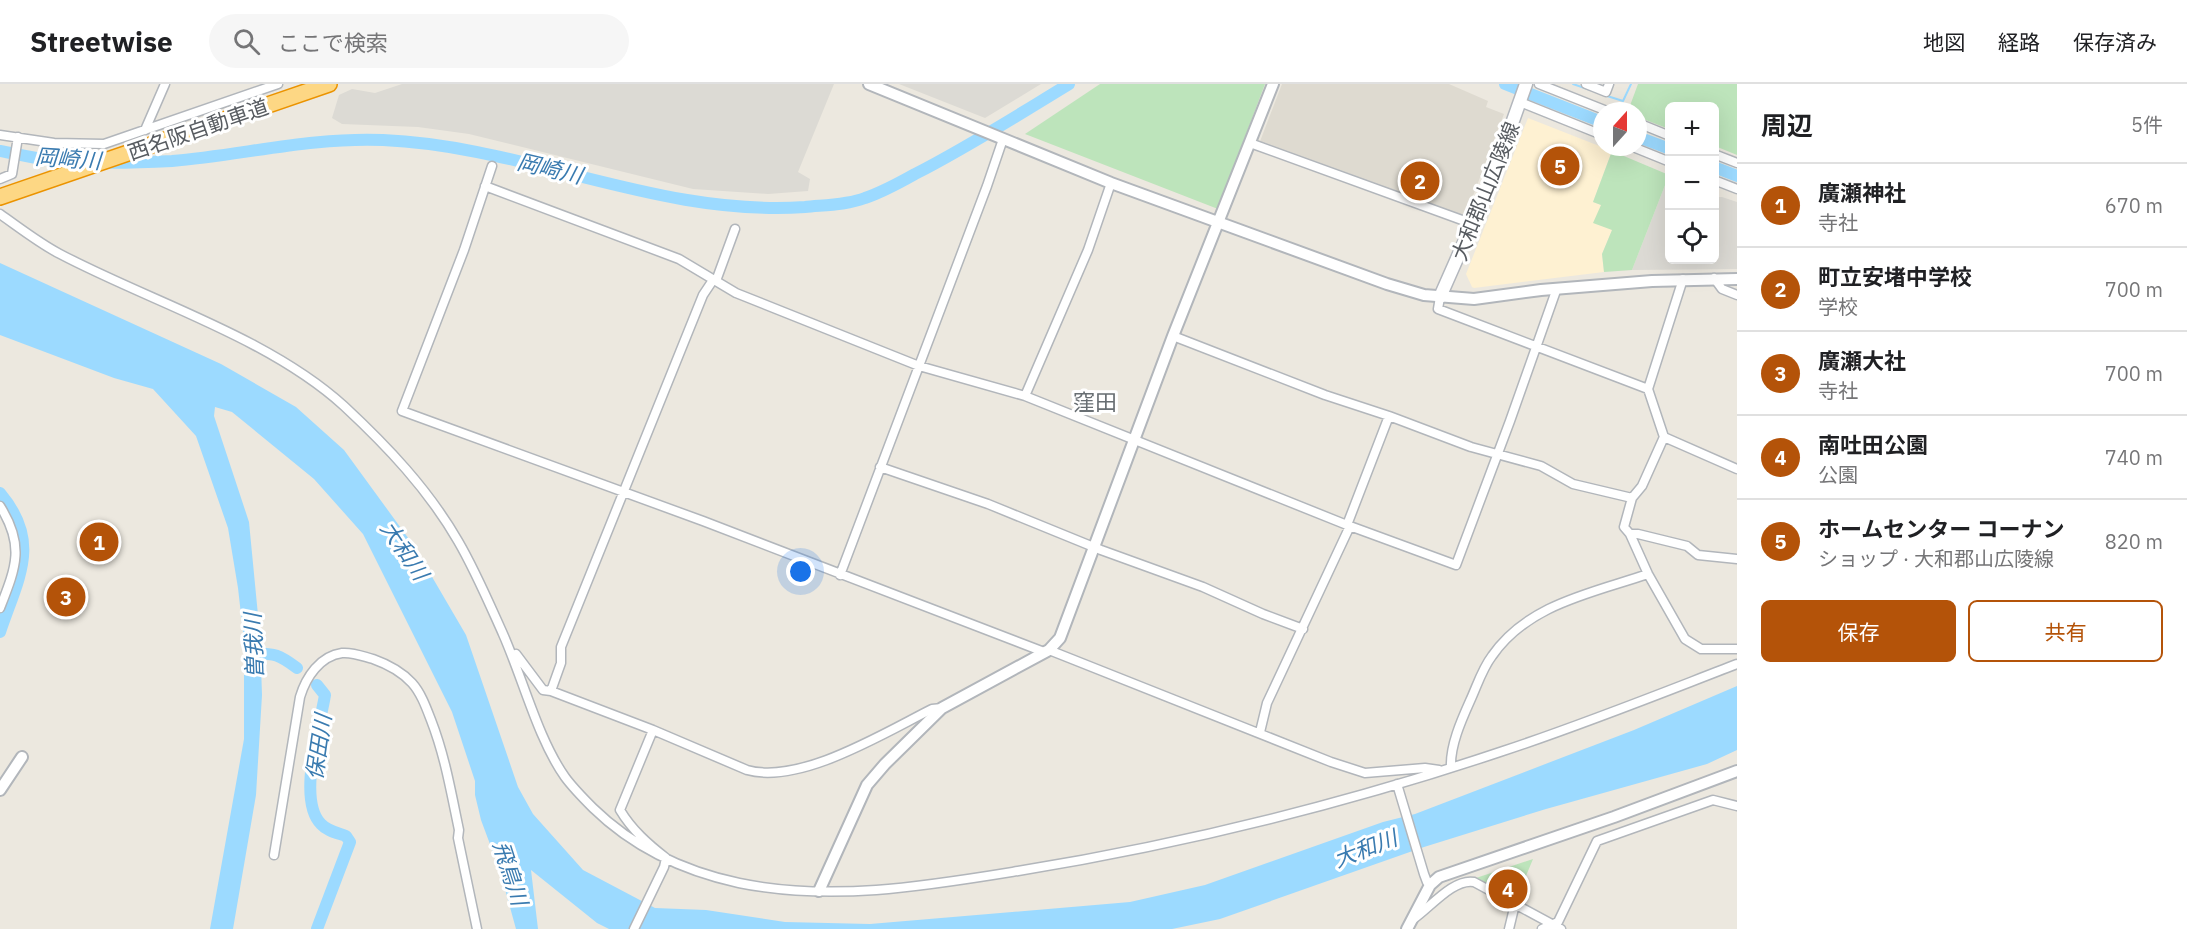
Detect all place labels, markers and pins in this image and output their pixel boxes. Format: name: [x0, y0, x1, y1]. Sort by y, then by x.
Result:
pin: 5: [1540, 144, 1580, 188]
pin: 2: [1400, 158, 1440, 204]
pin: 1: [80, 520, 118, 564]
pin: 3: [46, 574, 86, 620]
pin: 4: [1488, 866, 1528, 912]

